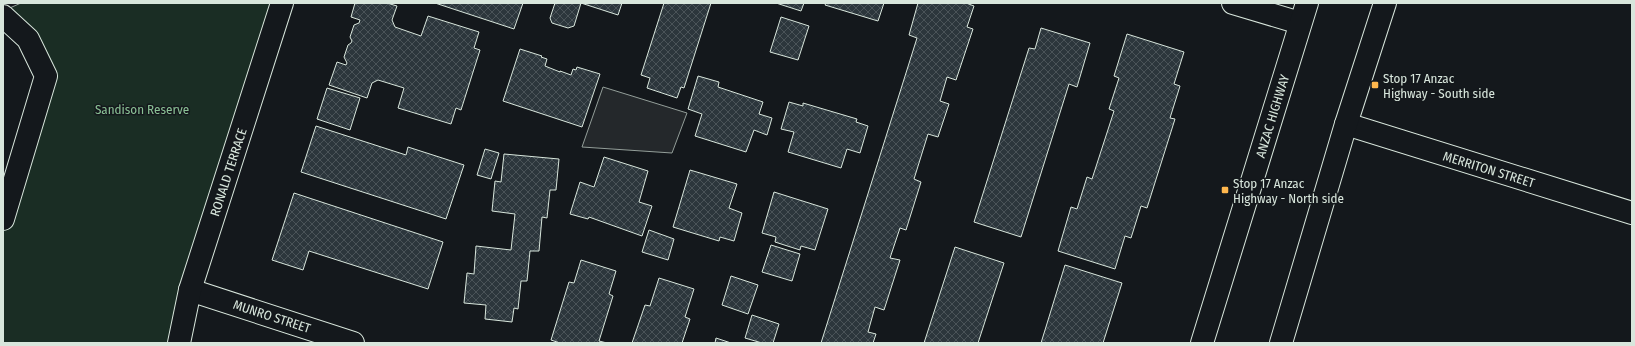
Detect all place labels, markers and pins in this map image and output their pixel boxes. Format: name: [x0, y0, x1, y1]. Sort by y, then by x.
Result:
place label: Stop 17 Anzac Highway - South side: [1383, 71, 1495, 101]
marker: Stop 17 Anzac Highway - South side: [1370, 80, 1380, 90]
place label: Stop 17 Anzac Highway - North side: [1233, 176, 1344, 206]
marker: Stop 17 Anzac Highway - North side: [1220, 185, 1230, 195]

